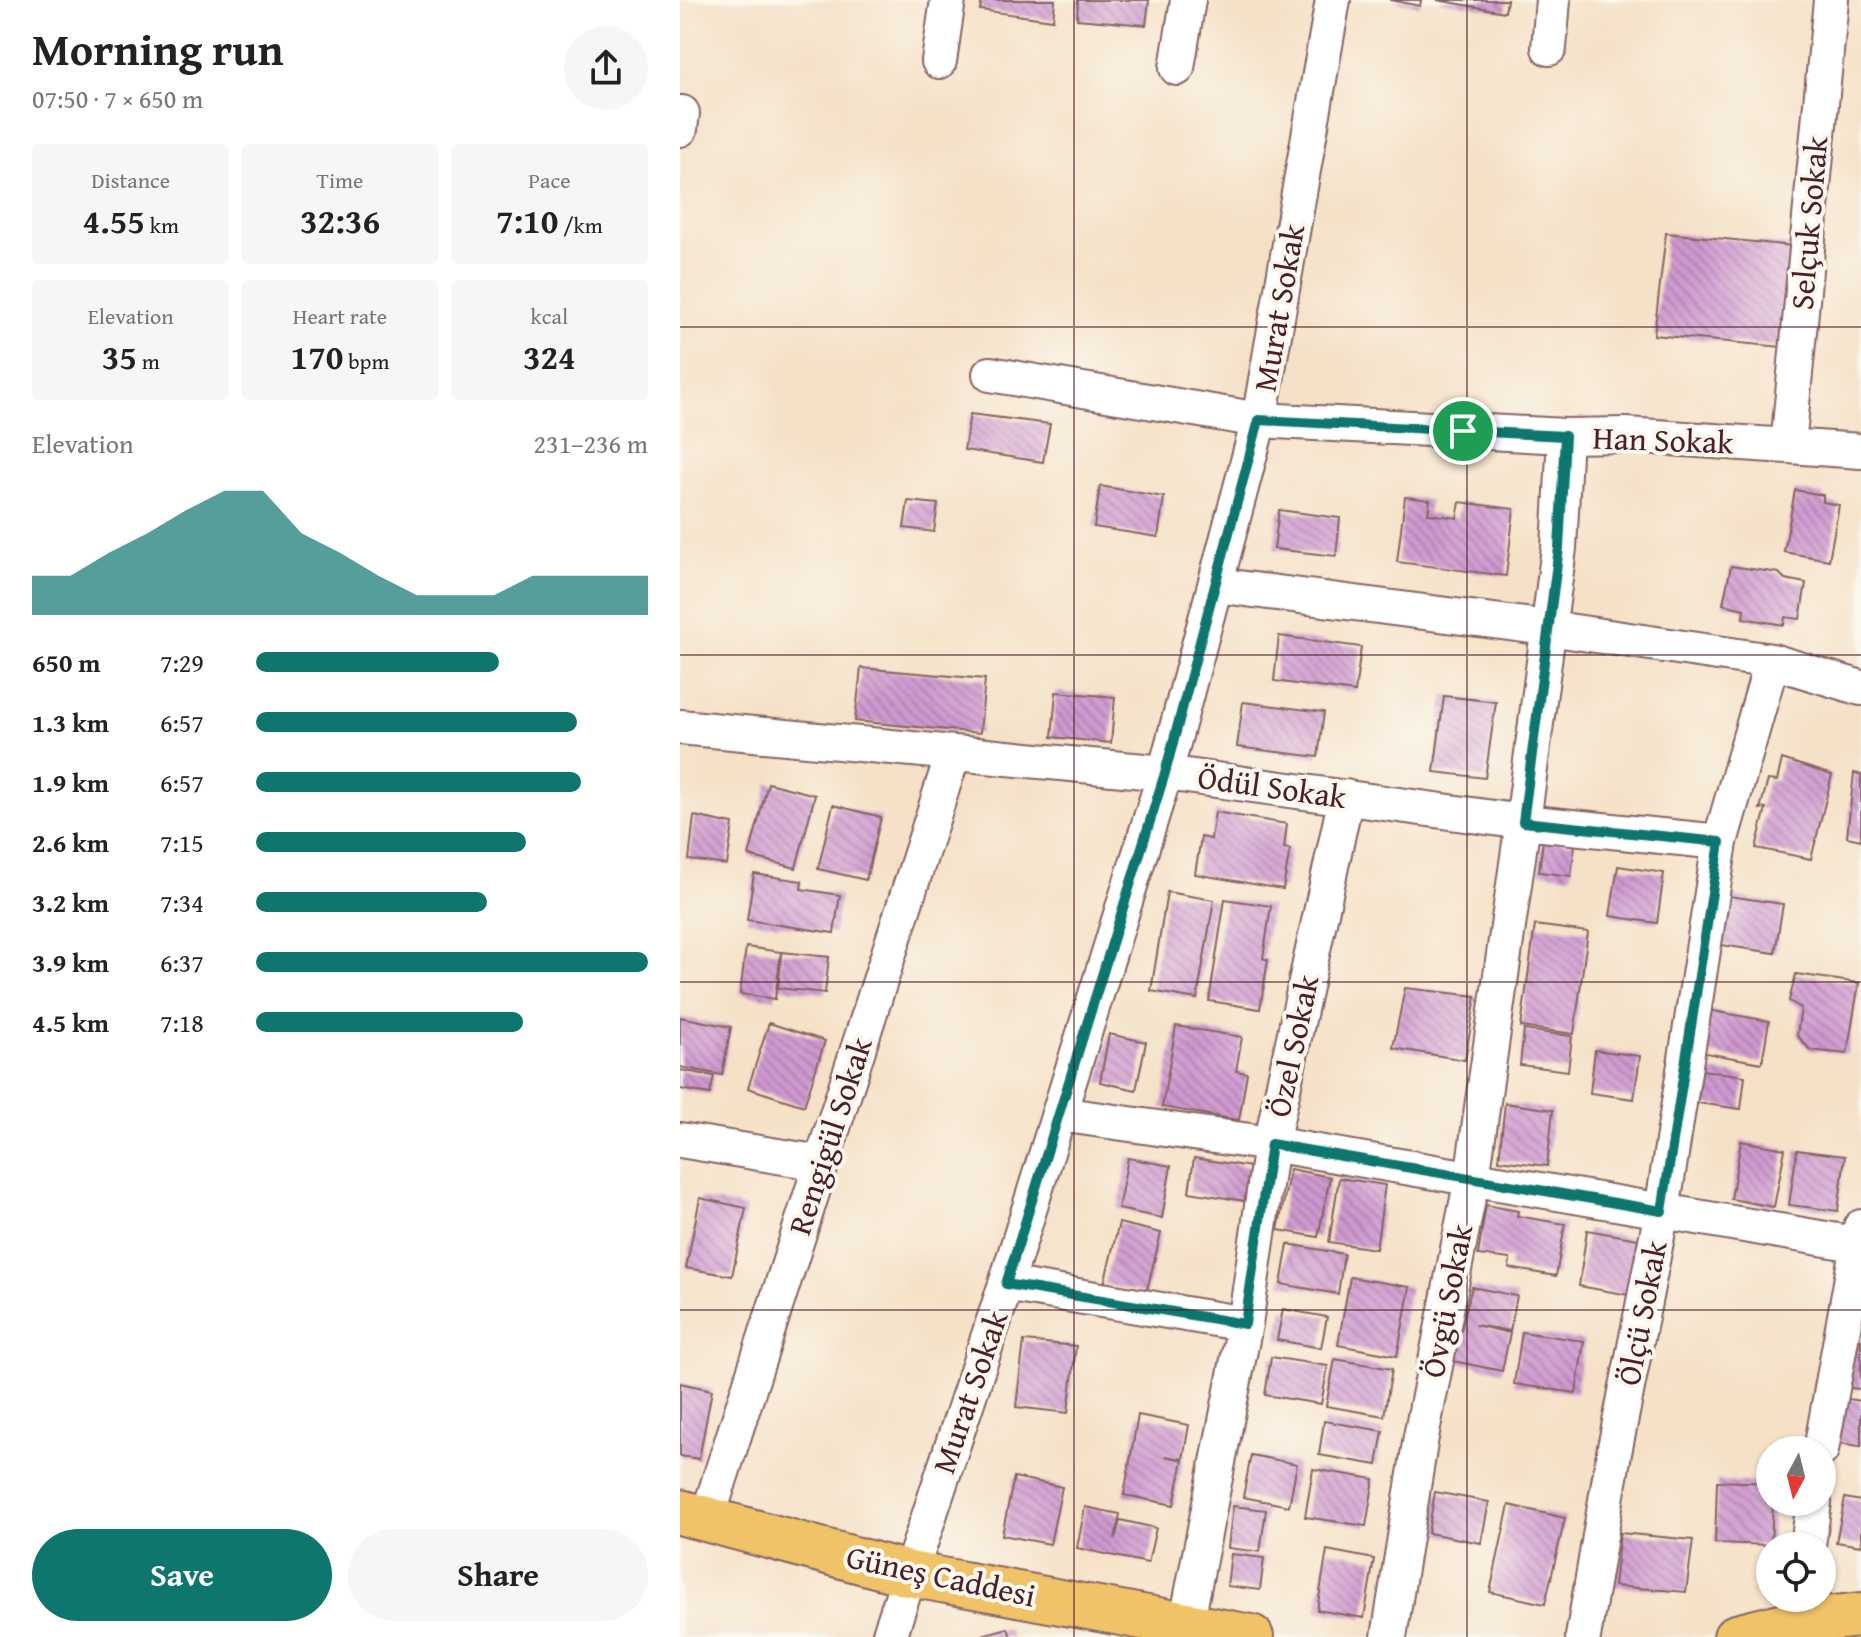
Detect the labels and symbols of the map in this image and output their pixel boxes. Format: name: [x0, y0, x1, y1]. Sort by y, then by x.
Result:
street label: Selçuk Sokak: [1778, 133, 1840, 312]
street label: Murat Sokak: [1241, 220, 1316, 395]
pin: [1429, 397, 1497, 465]
street label: Han Sokak: [1592, 414, 1735, 465]
street label: Ödül Sokak: [1195, 753, 1350, 820]
street label: Özel Sokak: [1255, 970, 1331, 1121]
street label: Rengigül Sokak: [775, 1030, 884, 1241]
street label: Övgü Sokak: [1409, 1219, 1485, 1382]
street label: Ölçü Sokak: [1604, 1236, 1679, 1389]
street label: Murat Sokak: [920, 1303, 1020, 1480]
north arrow: [1756, 1436, 1836, 1516]
street label: Güneş Caddesi: [842, 1533, 1040, 1618]

